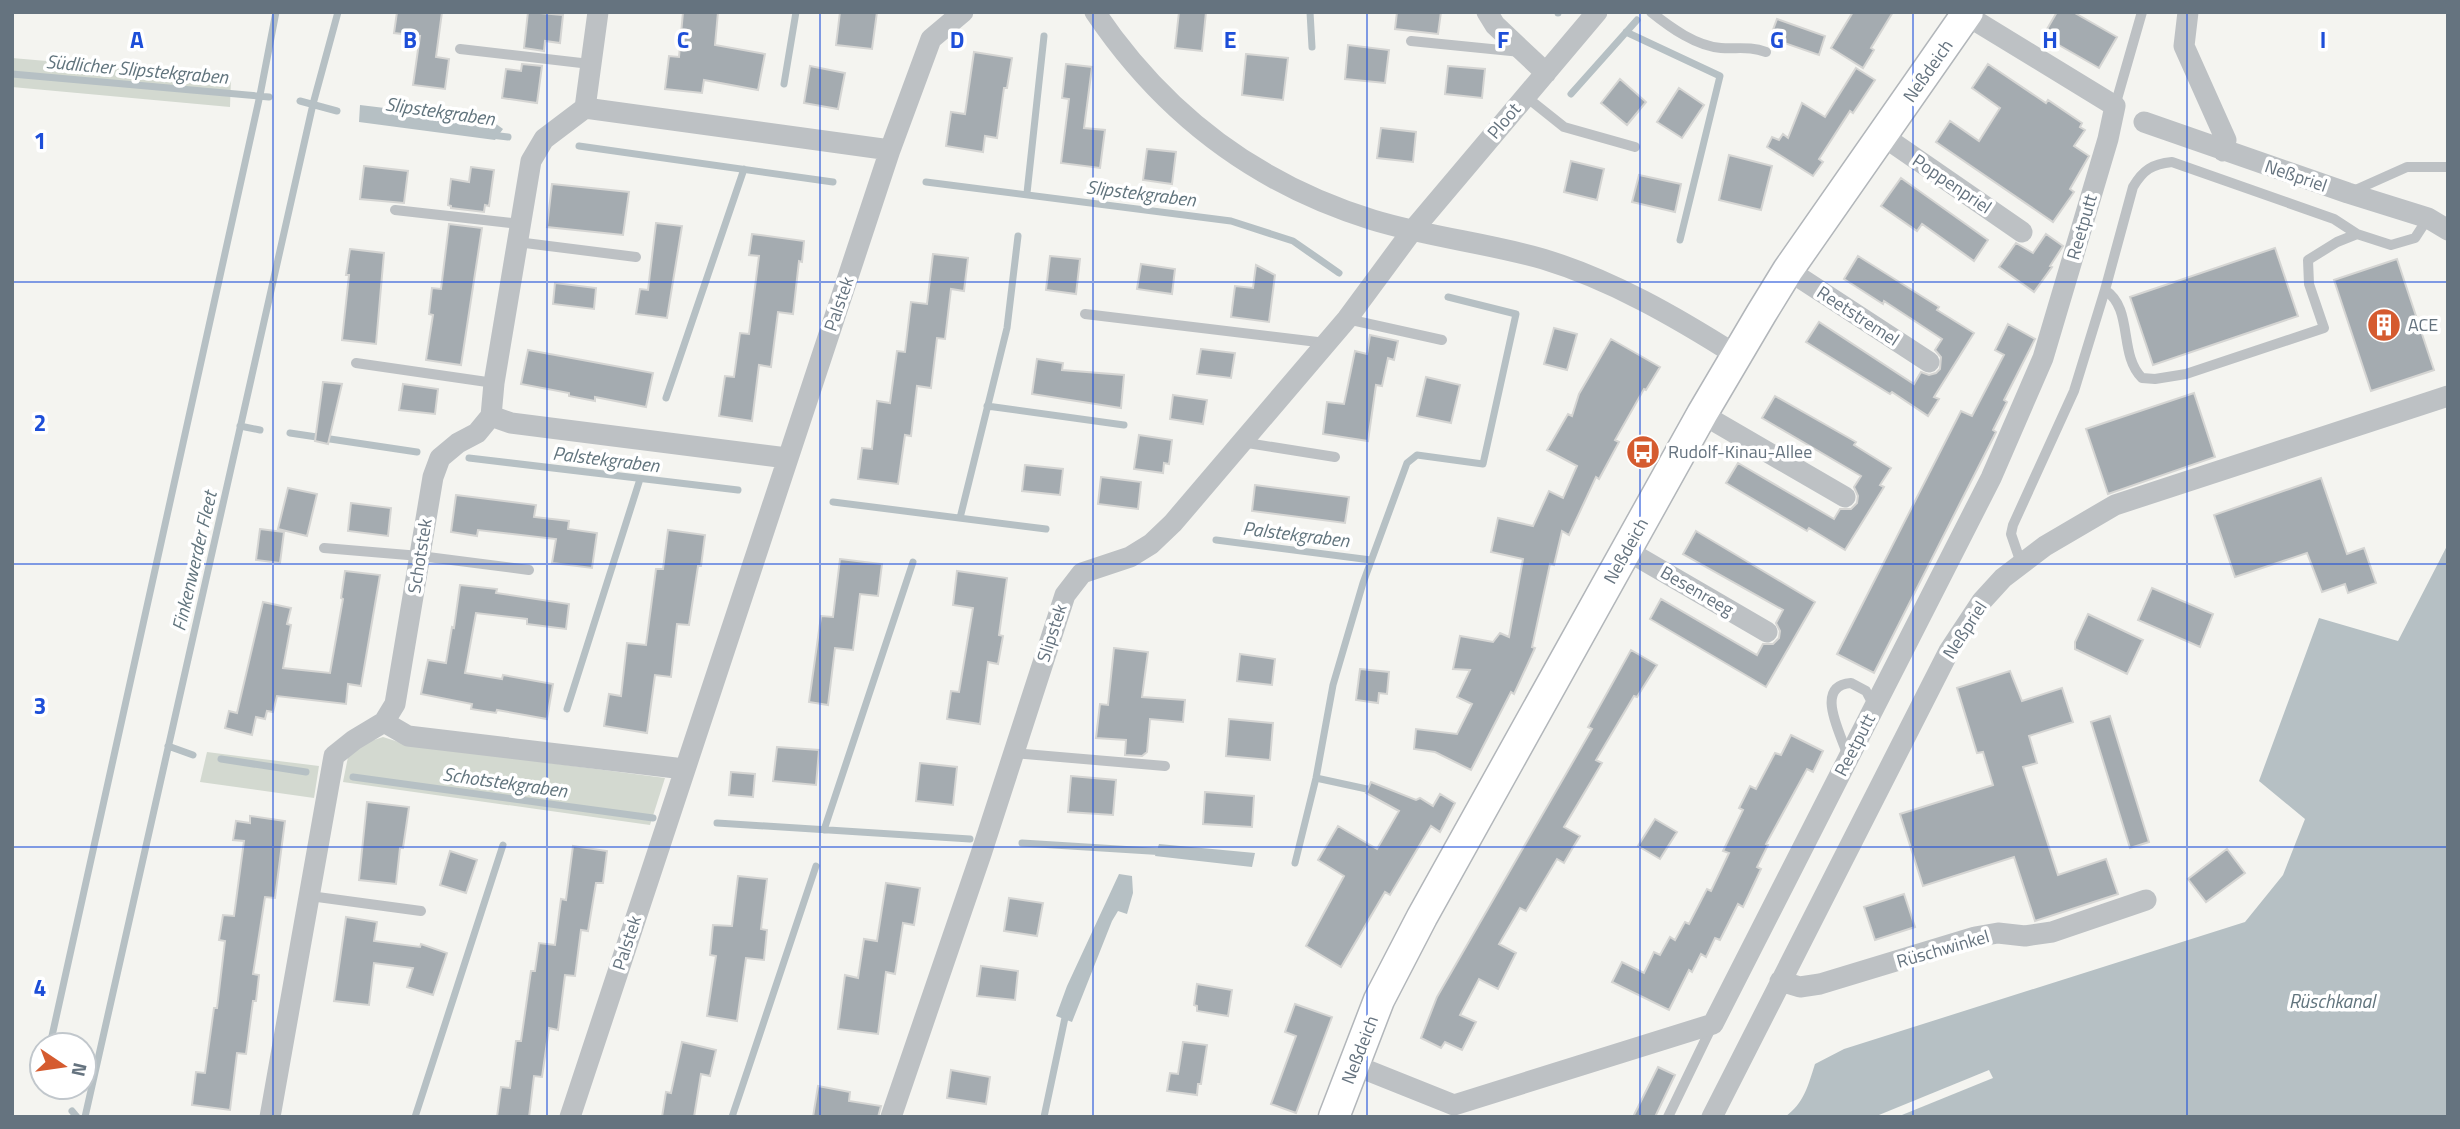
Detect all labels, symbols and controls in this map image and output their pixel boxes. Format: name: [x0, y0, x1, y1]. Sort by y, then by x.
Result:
text: A: [130, 22, 144, 57]
text: B: [403, 22, 417, 57]
text: C: [677, 22, 689, 57]
text: D: [950, 22, 964, 57]
text: E: [1224, 22, 1236, 57]
text: F: [1497, 22, 1509, 57]
text: G: [1770, 22, 1784, 57]
text: H: [2042, 22, 2058, 57]
text: I: [2320, 22, 2326, 57]
street label: Neßdeich: [1896, 34, 1959, 108]
water label: Südlicher Slipstekgraben: [45, 46, 230, 91]
water label: Slipstekgraben: [384, 88, 497, 133]
street label: Ploot: [1480, 96, 1527, 145]
text: 1: [34, 123, 46, 158]
street label: Poppenpriel: [1907, 147, 1997, 220]
street label: Neßpriel: [2261, 152, 2331, 199]
water label: Slipstekgraben: [1085, 171, 1198, 214]
street label: Reetputt: [2059, 190, 2104, 263]
street label: Palstek: [817, 273, 861, 335]
street label: Reetstremel: [1812, 279, 1905, 352]
building icon: ACE: [2365, 306, 2403, 344]
place label: ACE: [2408, 311, 2438, 338]
text: 2: [34, 405, 46, 440]
bus stop icon: Rudolf-Kinau-Allee: [1624, 433, 1662, 471]
water label: Palstekgraben: [551, 438, 662, 479]
place label: Rudolf-Kinau-Allee: [1668, 438, 1812, 465]
water label: Finkenwerder Fleet: [163, 486, 224, 634]
water label: Palstekgraben: [1241, 513, 1352, 554]
street label: Neßdeich: [1596, 513, 1655, 589]
street label: Schotstek: [400, 516, 439, 595]
street label: Besenreeg: [1656, 559, 1739, 622]
street label: Neßpriel: [1936, 595, 1993, 664]
street label: Slipstek: [1029, 600, 1074, 665]
text: 3: [34, 688, 46, 723]
street label: Reetputt: [1827, 708, 1882, 781]
water label: Schotstekgraben: [441, 758, 570, 805]
street label: Palstek: [605, 912, 648, 974]
street label: Rüschwinkel: [1893, 922, 1992, 975]
text: 4: [34, 970, 46, 1005]
water label: Rüschkanal: [2289, 986, 2377, 1015]
street label: Neßdeich: [1334, 1012, 1385, 1088]
north arrow: [28, 1031, 98, 1101]
text: N: [64, 1060, 96, 1080]

